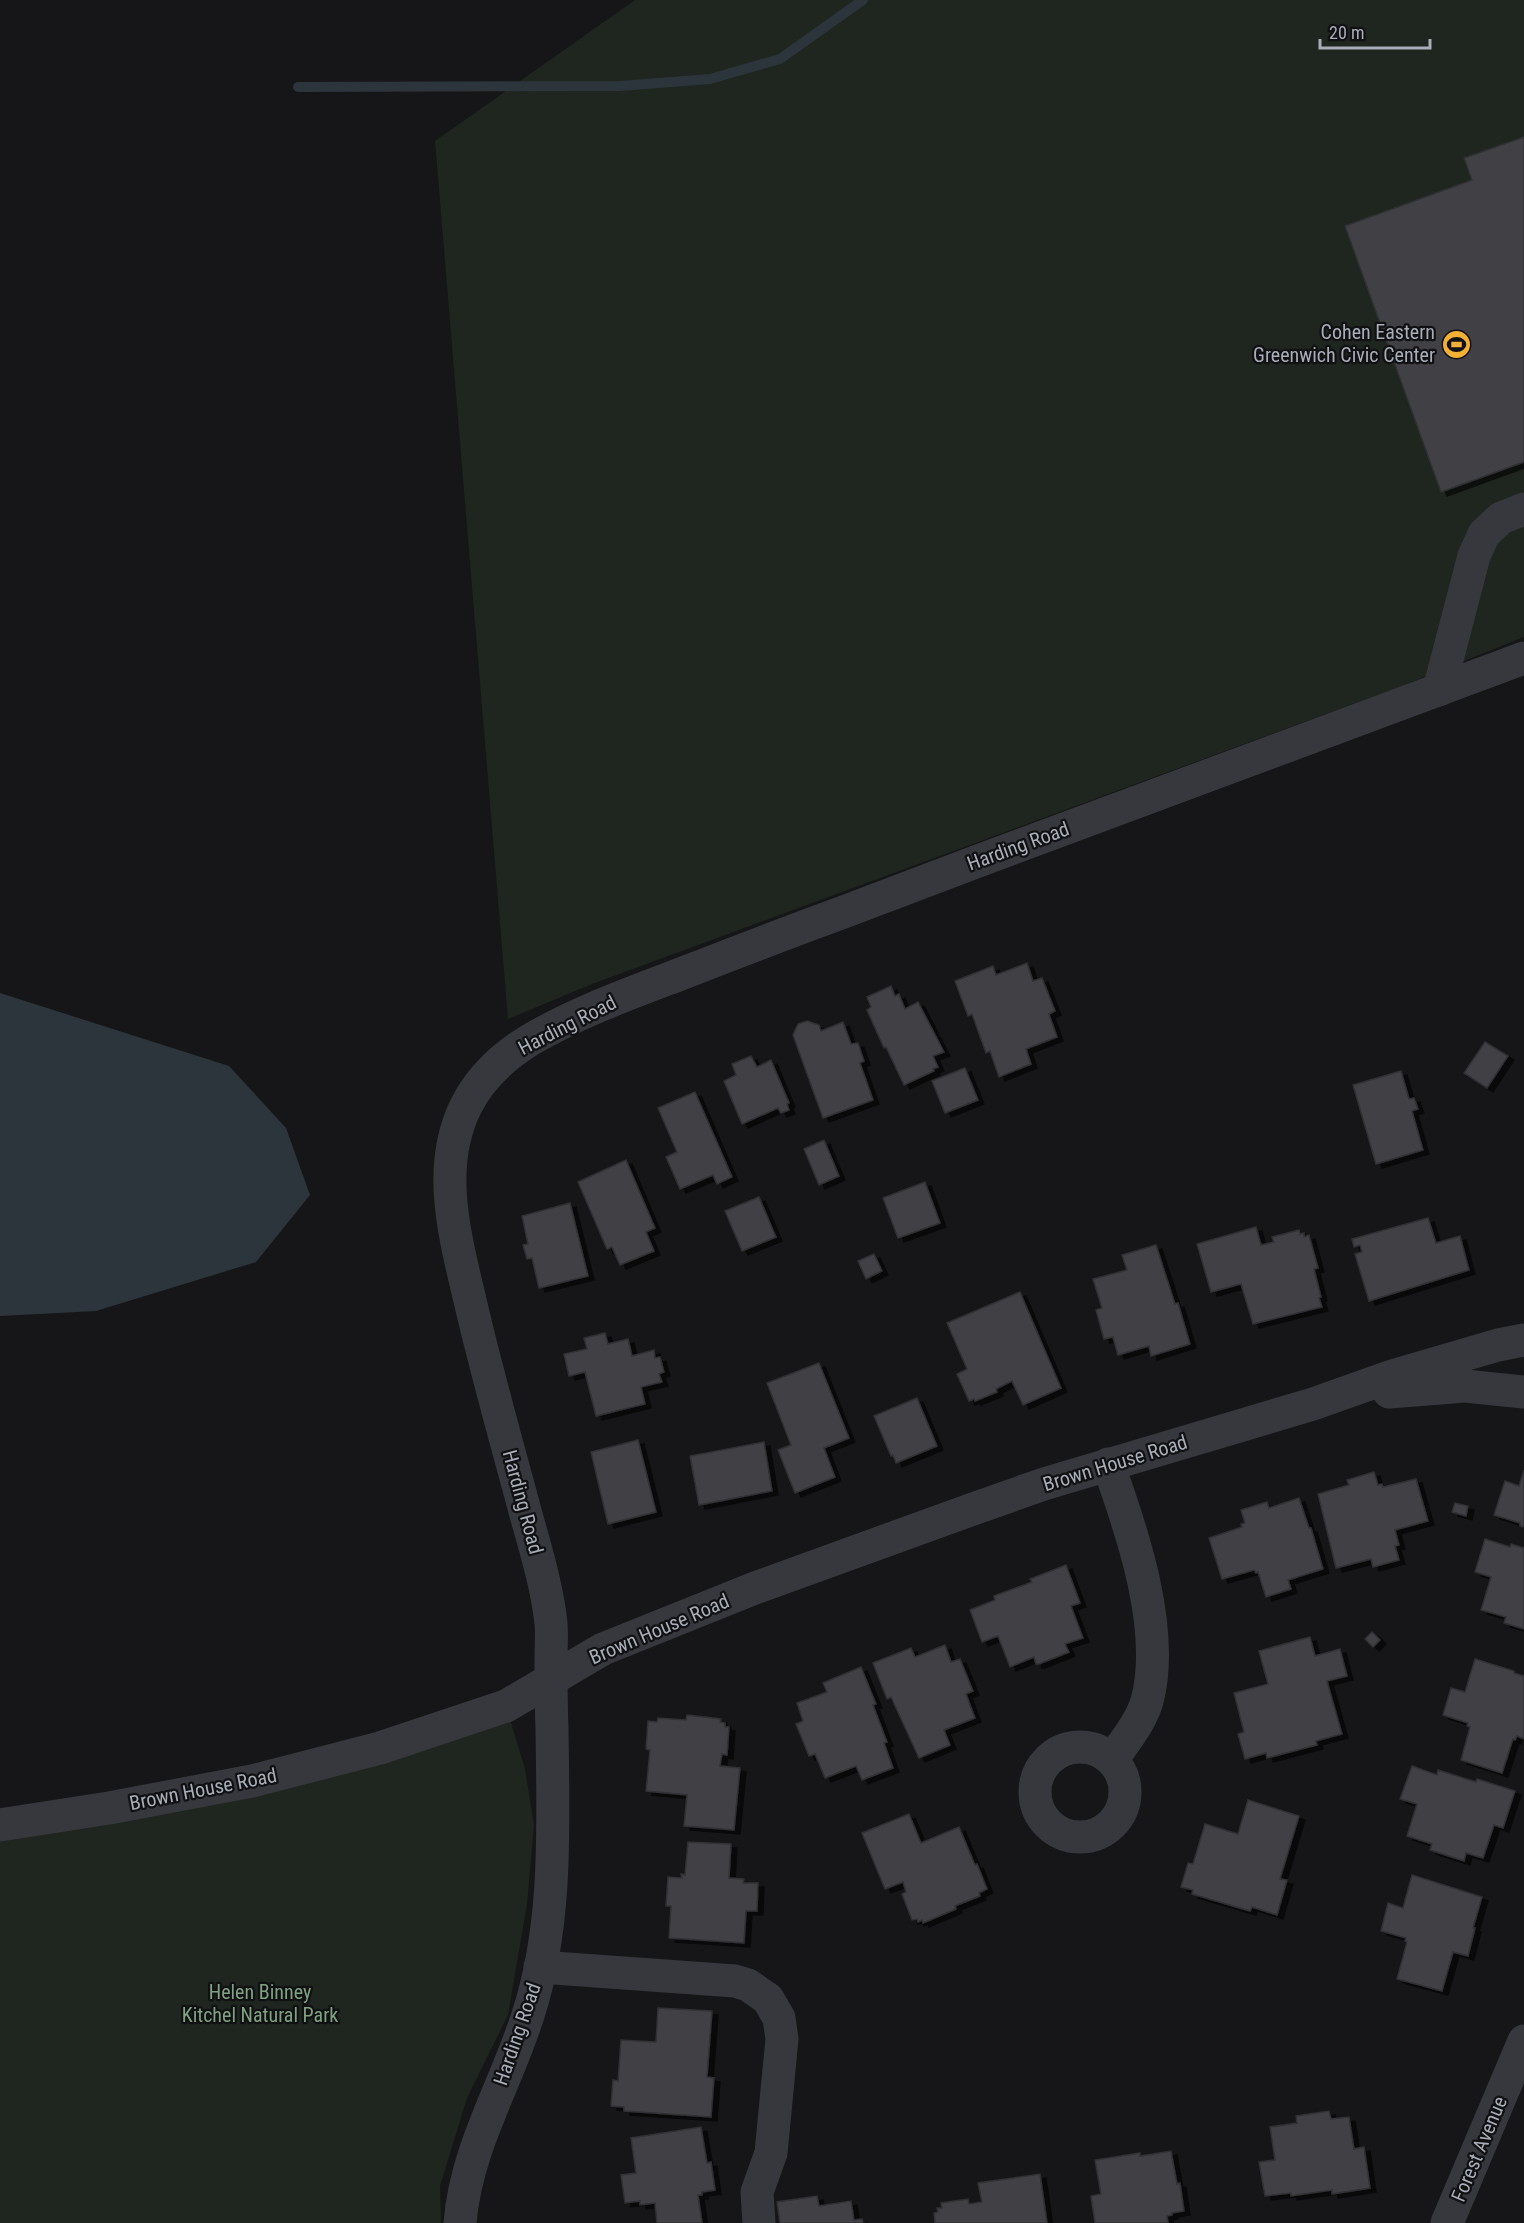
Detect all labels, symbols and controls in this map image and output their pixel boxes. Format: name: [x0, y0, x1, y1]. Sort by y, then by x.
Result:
scale bar: [1320, 12, 1430, 50]
text: 20 m: [1329, 22, 1364, 43]
place label: Cohen Eastern Greenwich Civic Center: [1253, 320, 1435, 367]
sports icon: Cohen Eastern Greenwich Civic Center: [1440, 328, 1472, 360]
street label: Harding Road: [964, 816, 1072, 876]
street label: Harding Road: [514, 990, 620, 1060]
street label: Brown House Road: [1040, 1430, 1190, 1496]
street label: Harding Road: [498, 1447, 548, 1557]
street label: Brown House Road: [586, 1589, 732, 1669]
street label: Brown House Road: [127, 1763, 279, 1815]
park label: Helen Binney Kitchel Natural Park: [182, 1980, 338, 2027]
street label: Harding Road: [488, 1980, 546, 2088]
street label: Forest Avenue: [1446, 2093, 1512, 2205]

